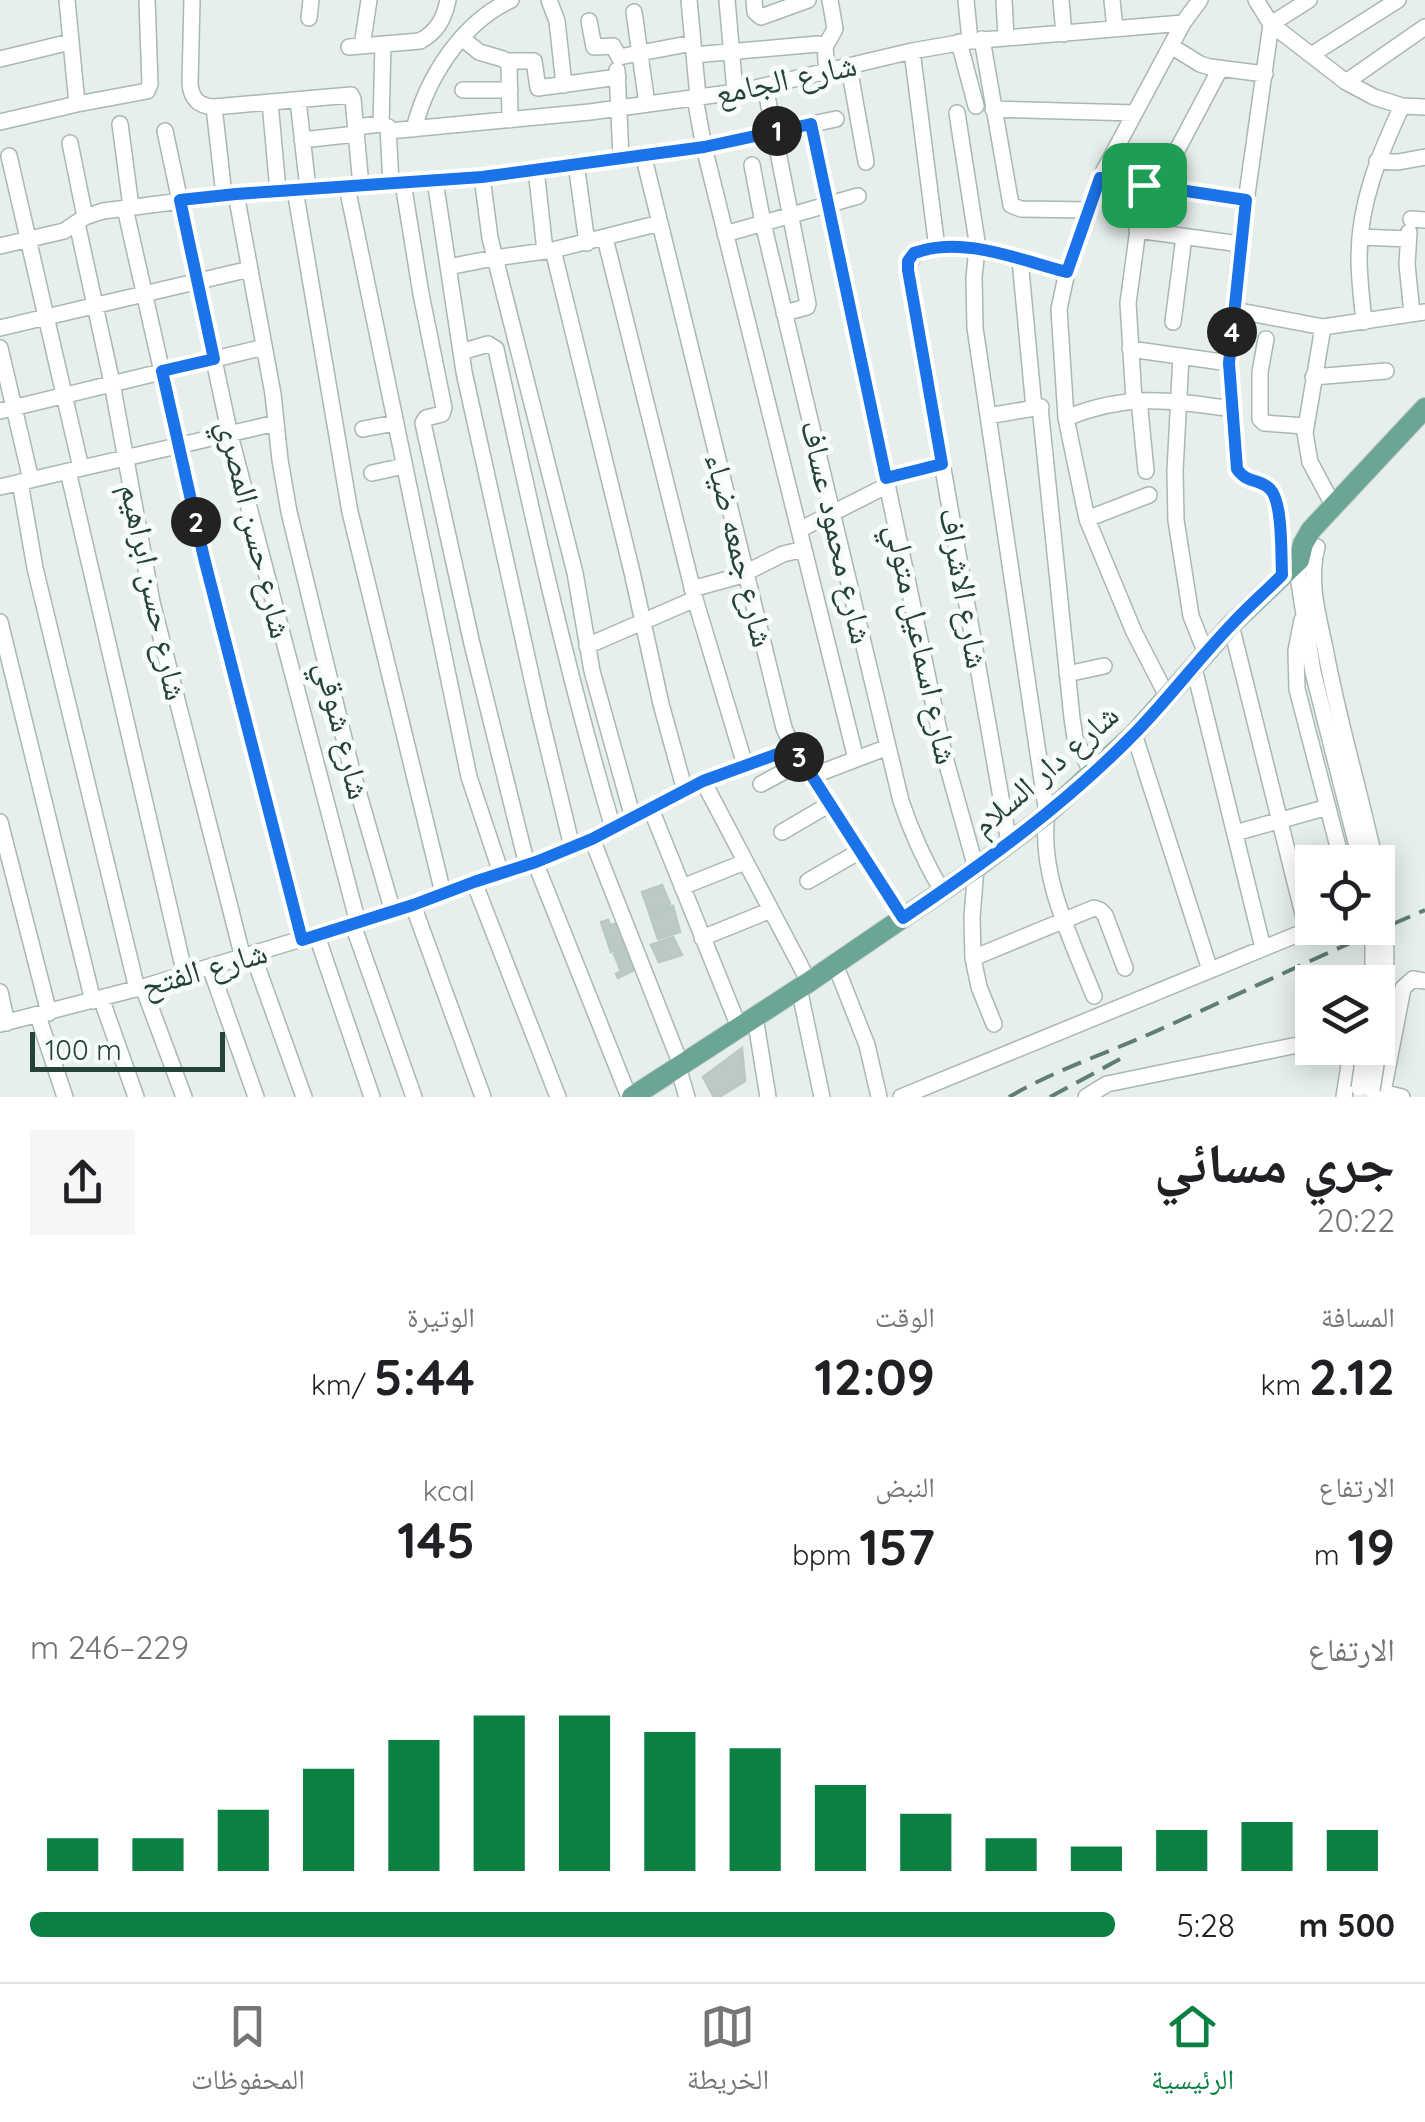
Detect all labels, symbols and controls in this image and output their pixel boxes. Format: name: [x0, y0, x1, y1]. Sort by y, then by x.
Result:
street label: شارع الجامع: [712, 44, 860, 113]
pin: 1: [752, 106, 802, 156]
text: 1: [772, 113, 782, 148]
pin: [1102, 143, 1187, 228]
icon: arrive: [1117, 158, 1172, 213]
pin: 4: [1207, 307, 1257, 357]
text: 4: [1224, 314, 1240, 349]
street label: شارع حسن المصري: [204, 415, 302, 644]
street label: شارع محمود عساف: [792, 416, 883, 648]
street label: شارع جمعه ضياء: [697, 449, 784, 651]
street label: شارع حسن ابراهيم: [111, 480, 197, 704]
pin: 2: [171, 497, 221, 547]
text: 2: [188, 504, 204, 539]
street label: شارع الاشراف: [930, 504, 999, 671]
street label: شارع اسماعيل متولي: [872, 520, 968, 769]
street label: شارع شوقي: [302, 656, 380, 805]
street label: شارع دار السلام: [962, 694, 1128, 846]
pin: 3: [774, 732, 824, 782]
text: 3: [791, 739, 807, 774]
map controls: [1295, 845, 1395, 1065]
button: locate: [1295, 845, 1395, 945]
street label: شارع الفتح: [136, 931, 272, 1006]
button: layers: [1295, 965, 1395, 1065]
scale bar: [30, 1027, 225, 1072]
text: 100 m: [45, 1032, 122, 1067]
text: جري مسائي: [1154, 1128, 1395, 1197]
button: share: [30, 1130, 135, 1235]
text: 20:22: [1317, 1200, 1395, 1240]
text: الوتيرة: [407, 1299, 475, 1334]
text: الوقت: [875, 1299, 935, 1334]
text: المسافة: [1321, 1299, 1395, 1334]
text: 5:44: [374, 1345, 475, 1408]
text: 12:09: [814, 1345, 935, 1408]
text: 2.12: [1309, 1345, 1395, 1408]
text: /km: [311, 1367, 374, 1402]
text: km: [1261, 1367, 1309, 1402]
text: النبض: [875, 1469, 935, 1504]
text: الارتفاع: [1319, 1469, 1395, 1504]
text: kcal: [423, 1473, 475, 1508]
text: 145: [397, 1508, 475, 1571]
text: 157: [859, 1515, 935, 1578]
text: 19: [1347, 1515, 1395, 1578]
text: bpm: [792, 1537, 859, 1572]
text: m: [1314, 1537, 1347, 1572]
text: 229–246 m: [30, 1627, 189, 1667]
text: الارتفاع: [1308, 1629, 1395, 1669]
text: 5:28: [1177, 1905, 1235, 1945]
text: 500 m: [1299, 1905, 1395, 1945]
tab: المحفوظات: [191, 1999, 305, 2107]
tab: الخريطة: [687, 1999, 769, 2107]
tab: الرئيسية: [1151, 1999, 1234, 2107]

